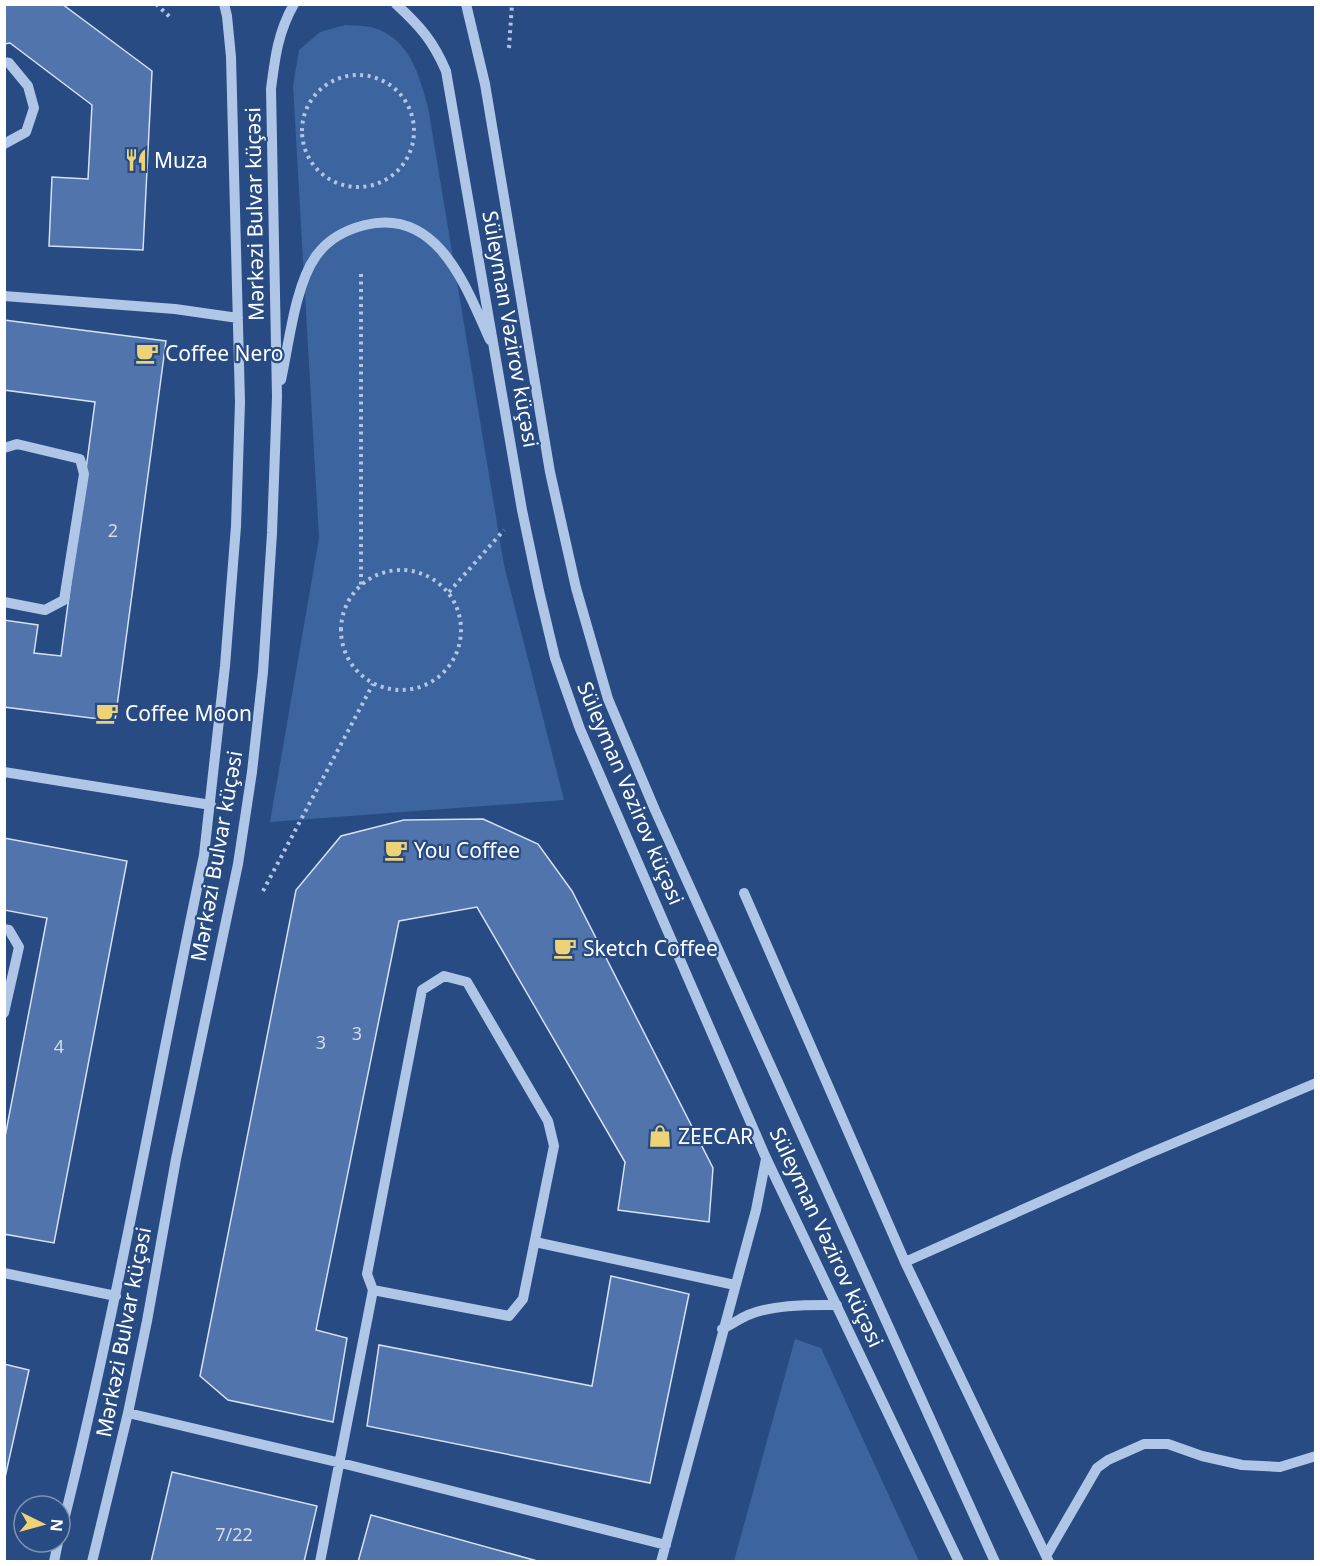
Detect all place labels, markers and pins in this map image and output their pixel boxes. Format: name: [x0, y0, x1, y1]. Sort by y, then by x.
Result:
place label: Muza: [154, 146, 208, 174]
restaurant icon: Muza: [123, 147, 149, 173]
place label: Coffee Nero: [165, 339, 283, 367]
cafe icon: Coffee Nero: [134, 340, 160, 366]
place label: Coffee Moon: [125, 699, 252, 727]
cafe icon: Coffee Moon: [94, 700, 120, 726]
place label: You Coffee: [414, 836, 520, 864]
cafe icon: You Coffee: [383, 837, 409, 863]
place label: Sketch Coffee: [583, 934, 718, 962]
cafe icon: Sketch Coffee: [552, 935, 578, 961]
place label: ZEECAR: [678, 1122, 753, 1150]
shop icon: ZEECAR: [647, 1123, 673, 1149]

